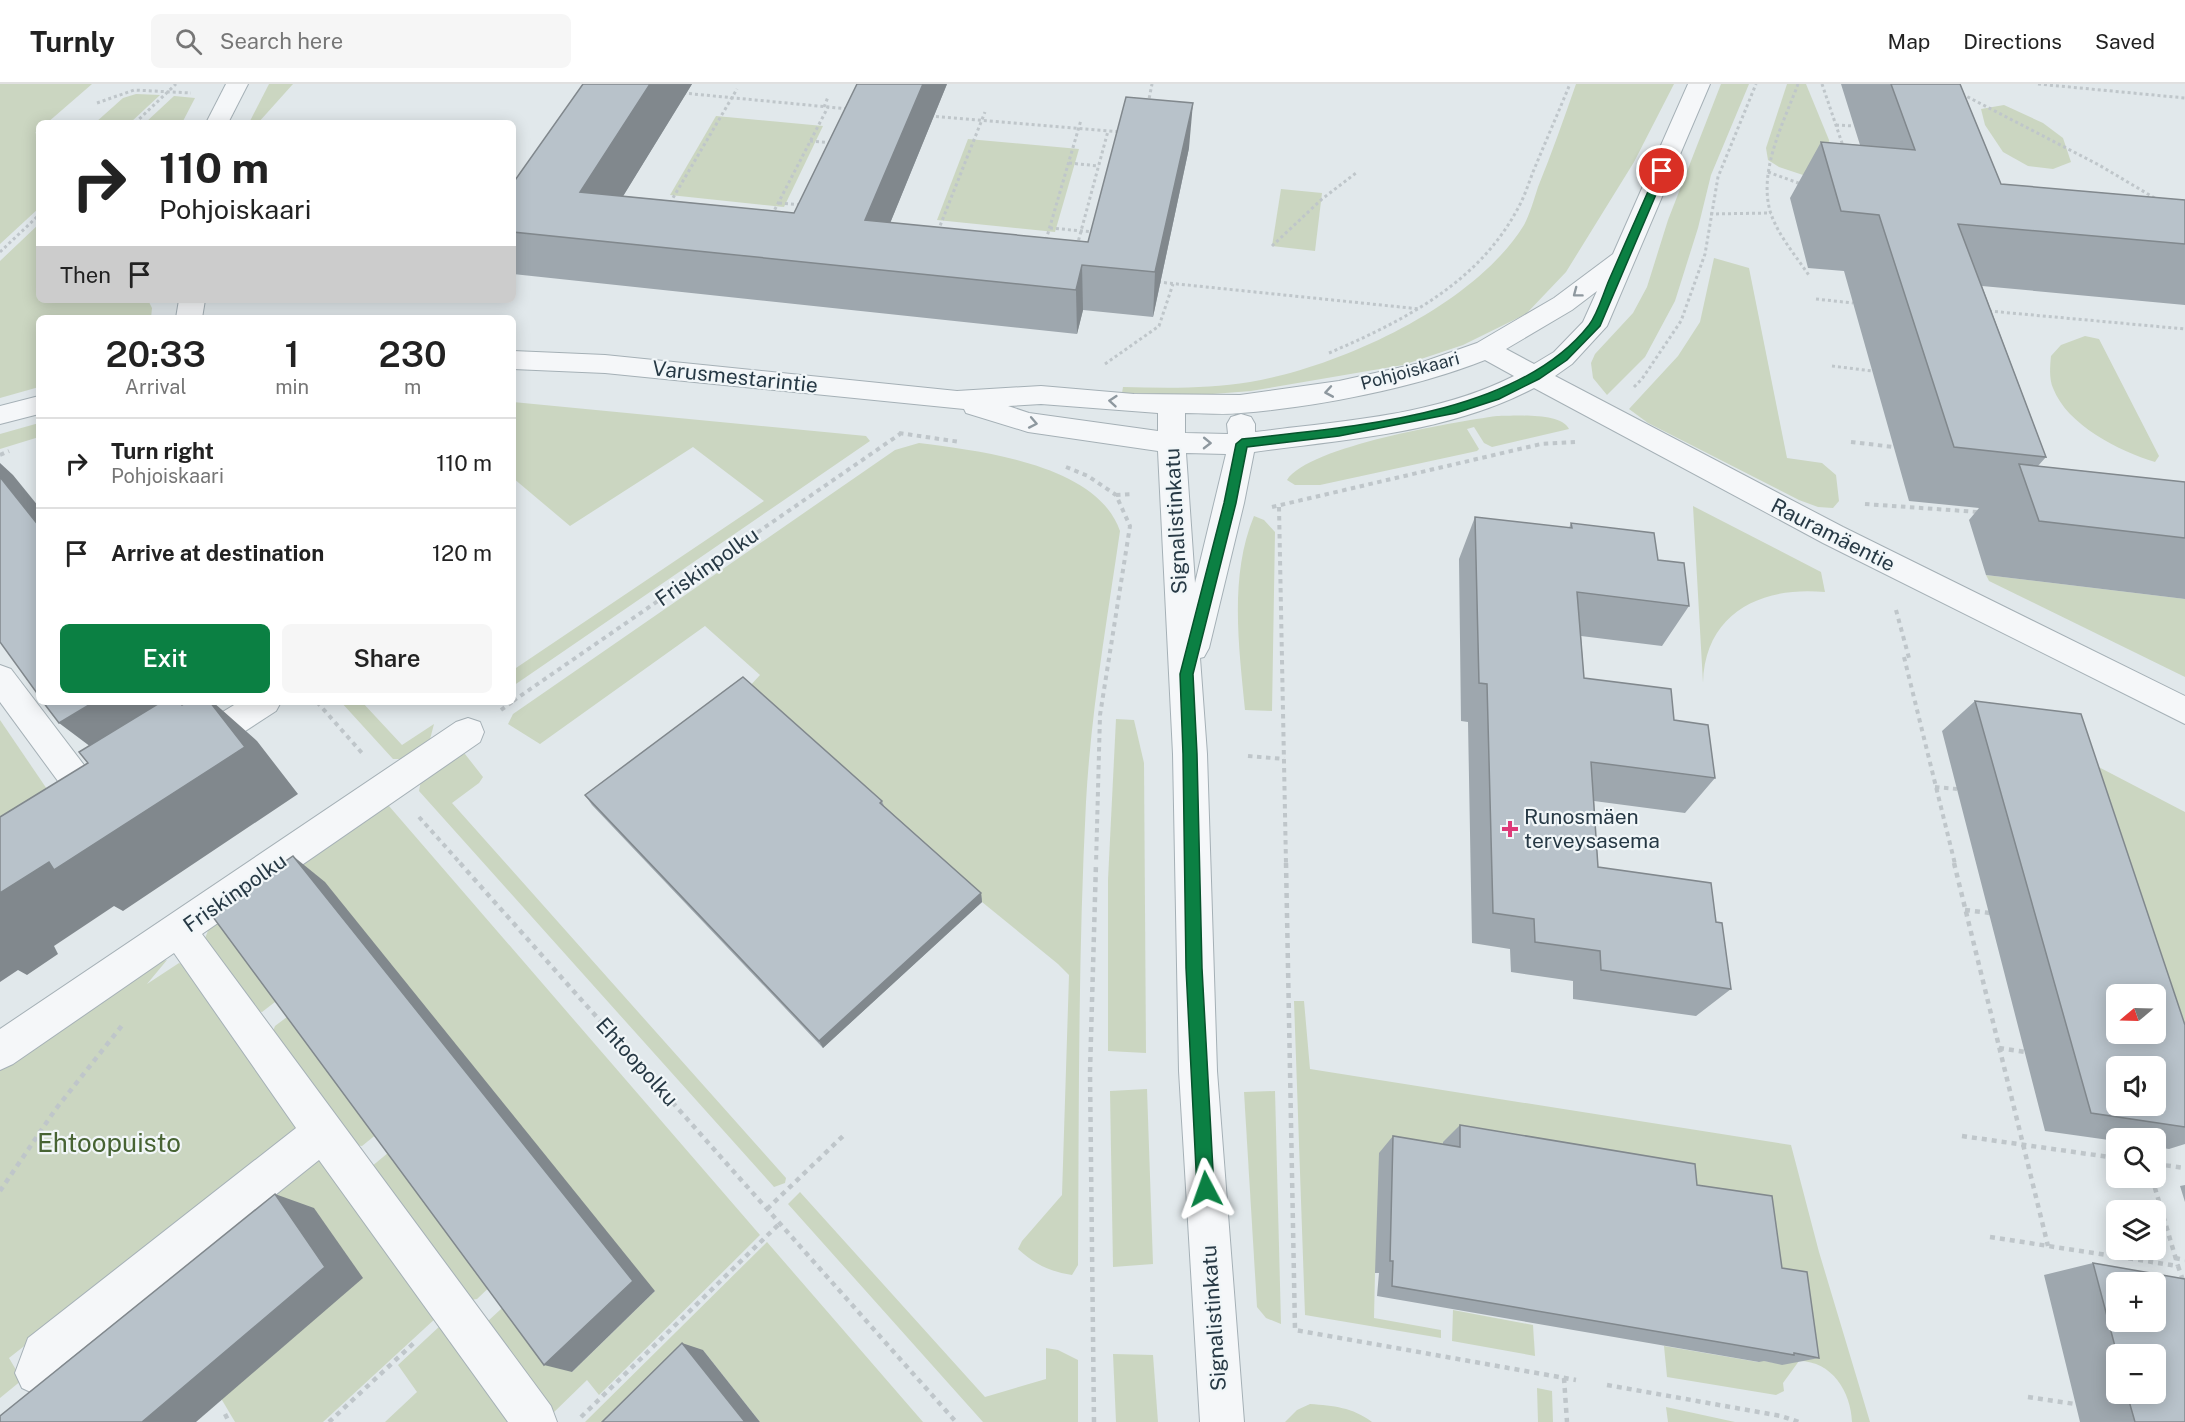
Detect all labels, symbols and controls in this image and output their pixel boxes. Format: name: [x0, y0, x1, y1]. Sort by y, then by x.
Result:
search box: [151, 14, 571, 68]
text: Turnly: [30, 25, 115, 58]
icon: search: [172, 25, 205, 58]
text: Search here: [220, 28, 343, 54]
text: Map: [1888, 29, 1930, 54]
text: Directions: [1963, 29, 2062, 54]
text: Saved: [2095, 29, 2155, 54]
text: 110 m: [159, 143, 269, 192]
icon: right: [60, 144, 138, 222]
pin: [1636, 145, 1687, 196]
icon: arrive: [1645, 154, 1678, 187]
text: Pohjoiskaari: [159, 193, 311, 225]
icon: arrive: [123, 258, 156, 291]
text: Then: [60, 262, 111, 288]
one-way arrow: [1573, 286, 1584, 297]
text: 20:33: [105, 333, 206, 375]
text: 1: [285, 333, 300, 375]
text: 230: [378, 333, 447, 375]
street label: Pohjoiskaari: [1358, 347, 1462, 394]
street label: Varusmestarintie: [651, 355, 819, 398]
text: Arrival: [125, 375, 186, 399]
text: min: [275, 375, 309, 399]
text: m: [404, 375, 421, 399]
one-way arrow: [1324, 385, 1333, 397]
one-way arrow: [1109, 395, 1118, 408]
one-way arrow: [1028, 416, 1038, 429]
one-way arrow: [1202, 437, 1211, 449]
text: Turn right: [111, 438, 214, 464]
icon: right: [60, 447, 93, 480]
street label: Signalistinkatu: [1159, 447, 1192, 595]
text: 110 m: [436, 450, 492, 476]
text: Pohjoiskaari: [111, 464, 224, 488]
street label: Rauramäentie: [1767, 493, 1899, 577]
street label: Friskinpolku: [650, 522, 763, 611]
icon: arrive: [60, 537, 93, 570]
text: Arrive at destination: [111, 540, 324, 566]
text: 120 m: [432, 540, 492, 566]
button: Exit: [60, 624, 270, 693]
button: Share: [282, 624, 492, 693]
place label: Runosmäen terveysasema: [1524, 804, 1660, 853]
marker: Runosmäen terveysasema: [1501, 820, 1519, 838]
street label: Friskinpolku: [178, 848, 291, 937]
north arrow: [2106, 984, 2166, 1044]
map controls: [2106, 984, 2166, 1404]
street label: Ehtoopolku: [591, 1012, 684, 1111]
button: sound: [2106, 1056, 2166, 1116]
park label: Ehtoopuisto: [37, 1127, 181, 1158]
button: search: [2106, 1128, 2166, 1188]
position arrow: [1174, 1157, 1238, 1221]
button: layers: [2106, 1200, 2166, 1260]
street label: Signalistinkatu: [1196, 1244, 1231, 1392]
button: +: [2106, 1272, 2166, 1332]
button: −: [2106, 1344, 2166, 1404]

